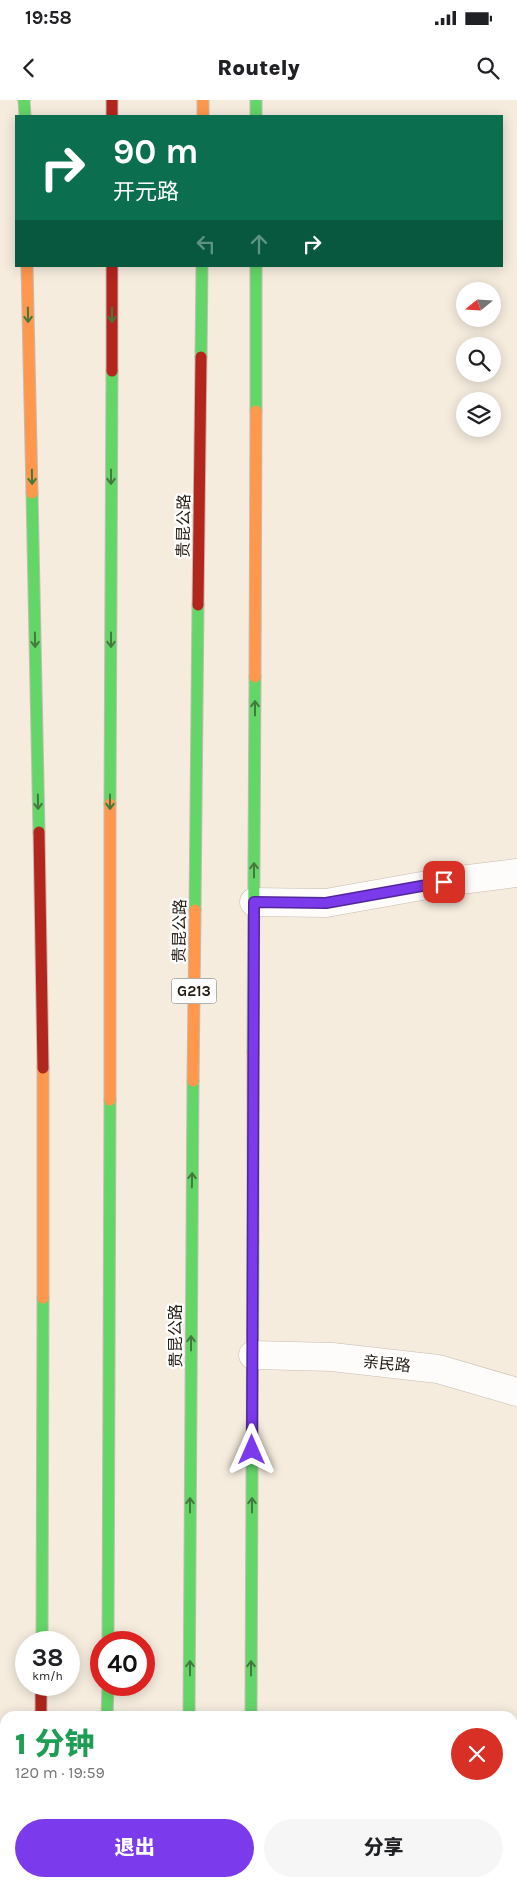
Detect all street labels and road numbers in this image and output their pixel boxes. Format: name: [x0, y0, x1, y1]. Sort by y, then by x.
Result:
street label: 贵昆公路: [173, 494, 194, 558]
street label: 贵昆公路: [169, 899, 190, 963]
road number: G213: [172, 978, 216, 1004]
street label: 贵昆公路: [166, 1304, 185, 1368]
street label: 亲民路: [362, 1352, 412, 1375]

